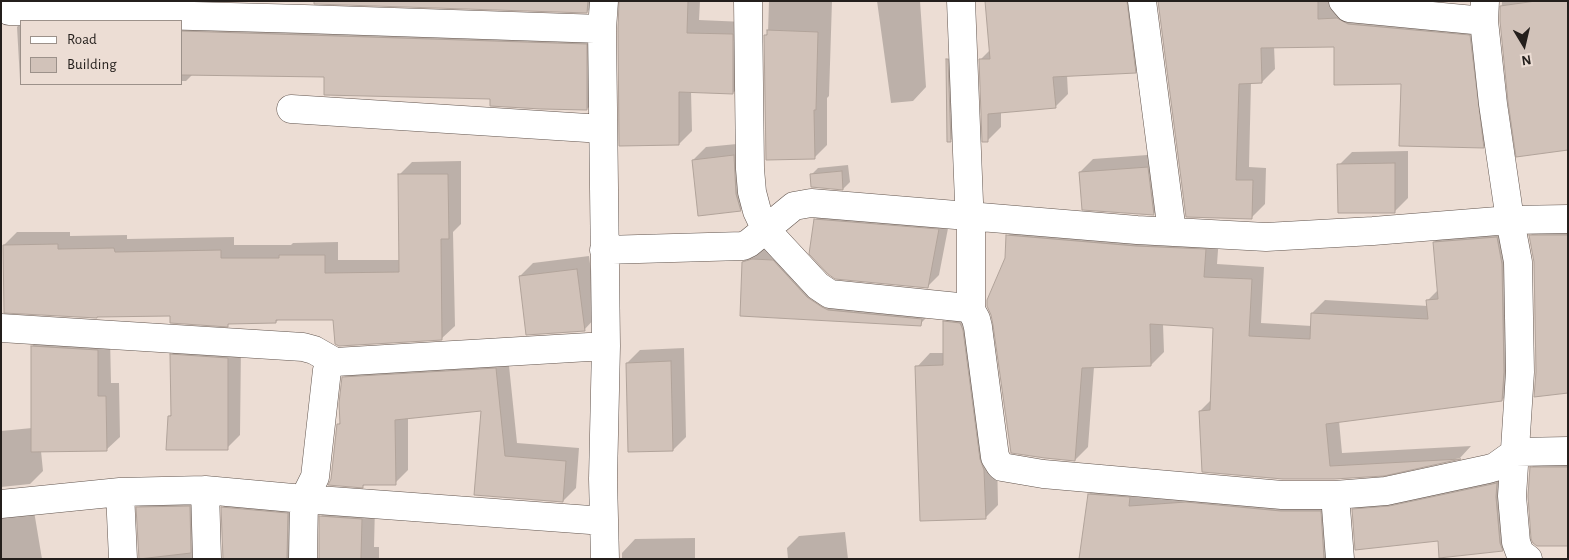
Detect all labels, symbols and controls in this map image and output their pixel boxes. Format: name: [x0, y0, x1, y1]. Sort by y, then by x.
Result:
legend: [20, 20, 182, 85]
north arrow: [1499, 20, 1549, 70]
text: Road: [67, 32, 97, 47]
text: N: [1520, 52, 1532, 67]
text: Building: [67, 57, 117, 72]

